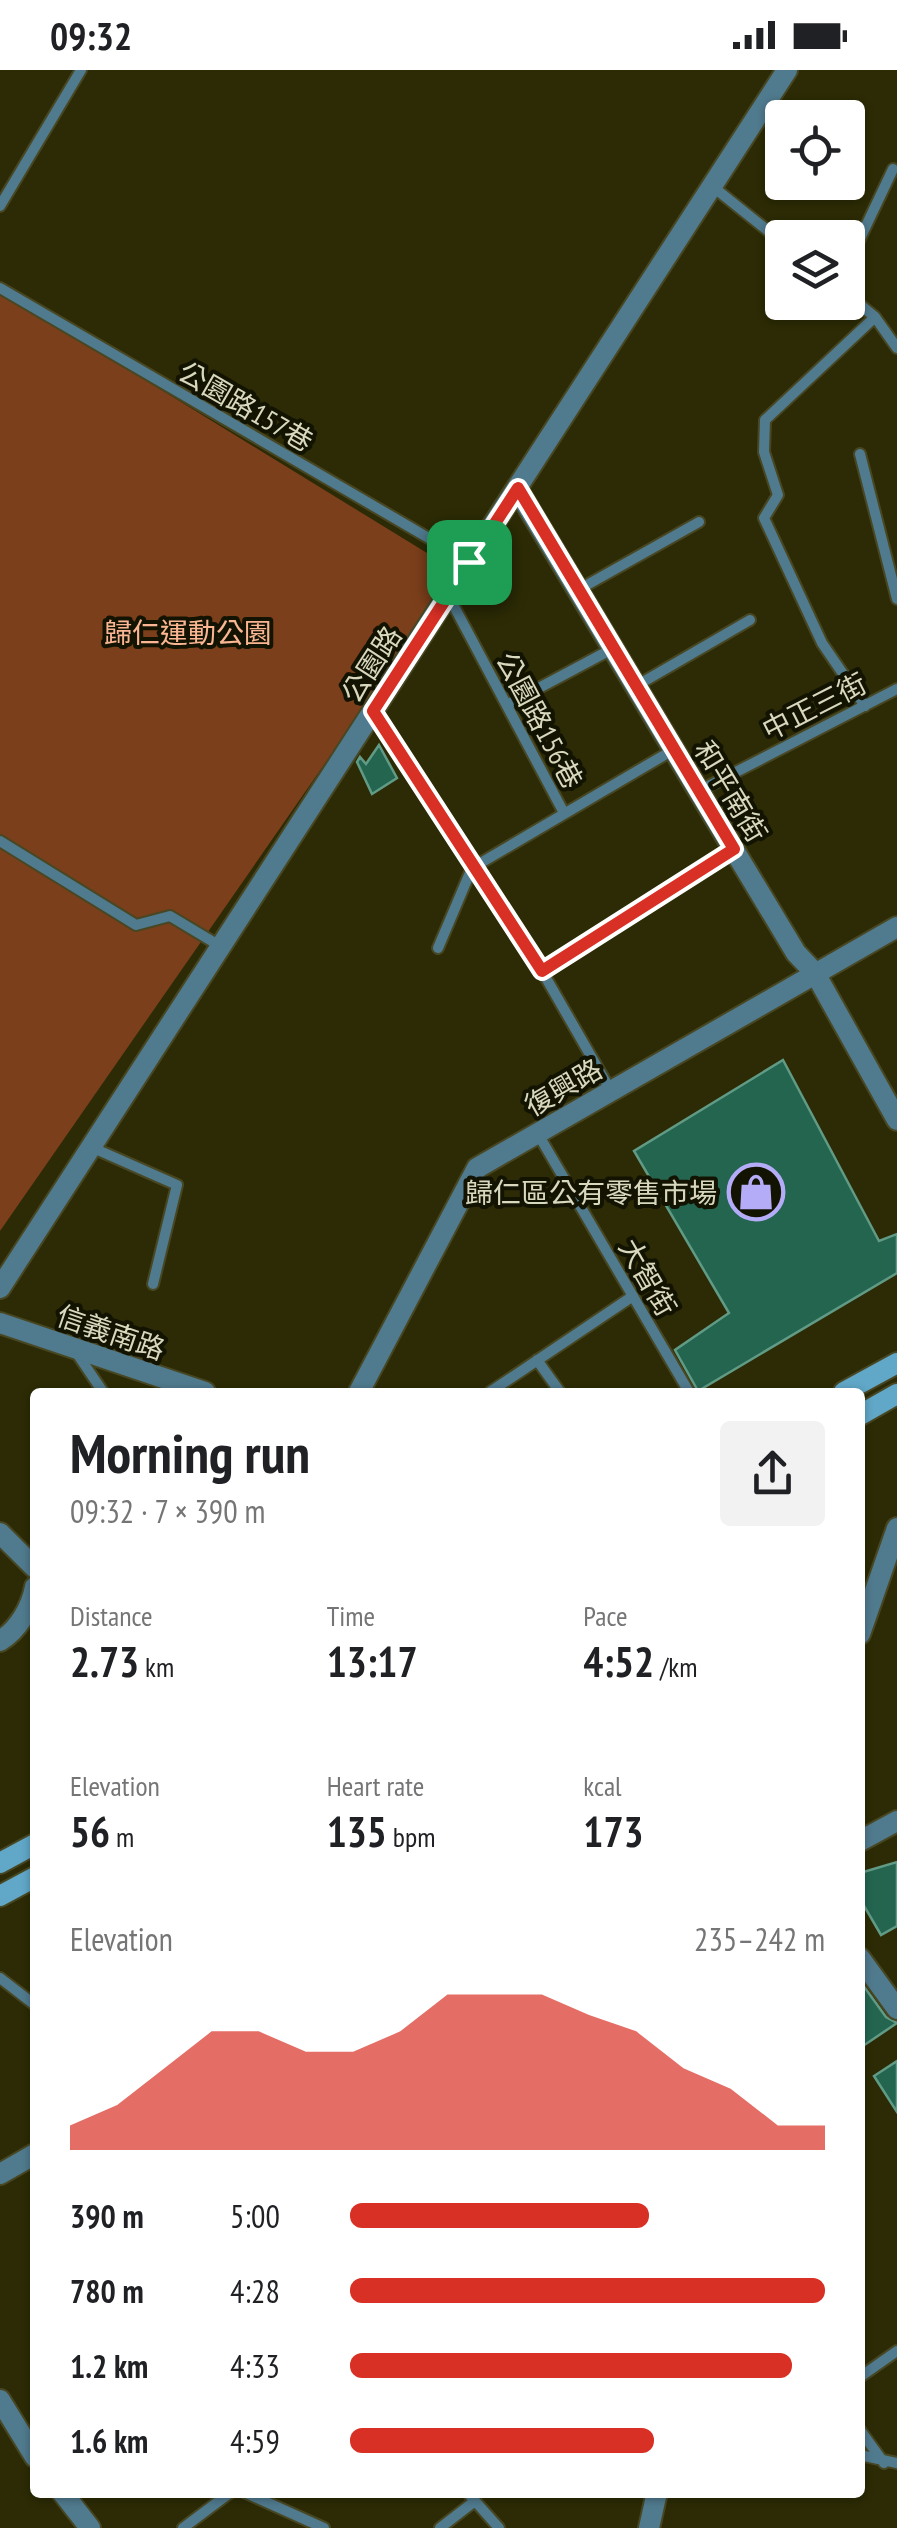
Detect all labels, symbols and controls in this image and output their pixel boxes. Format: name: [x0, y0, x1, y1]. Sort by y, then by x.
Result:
text: 09:32: [50, 11, 132, 60]
map controls: [765, 100, 865, 320]
button: locate: [765, 100, 865, 200]
button: layers: [765, 220, 865, 320]
street label: 公園路157巷: [172, 353, 320, 459]
pin: [427, 520, 512, 605]
icon: arrive: [442, 535, 497, 590]
park label: 歸仁運動公園: [104, 614, 272, 651]
street label: 公園路: [333, 619, 409, 709]
street label: 公園路156巷: [488, 645, 592, 795]
street label: 中正三街: [756, 664, 872, 748]
street label: 和平南街: [686, 733, 776, 849]
street label: 復興路: [517, 1050, 609, 1124]
shop icon: 歸仁區公有零售市場: [726, 1162, 786, 1222]
place label: 歸仁區公有零售市場: [465, 1174, 717, 1211]
street label: 大智街: [611, 1231, 685, 1323]
street label: 信義南路: [52, 1296, 170, 1368]
text: Morning run: [70, 1417, 310, 1488]
button: share: [720, 1421, 825, 1526]
text: 09:32 · 7 × 390 m: [70, 1490, 265, 1532]
text: Distance: [70, 1597, 153, 1634]
text: Time: [327, 1597, 375, 1634]
text: Pace: [583, 1597, 627, 1634]
text: 2.73: [70, 1634, 139, 1689]
text: 13:17: [327, 1634, 418, 1689]
text: 4:52: [583, 1634, 654, 1689]
text: km: [139, 1648, 174, 1685]
text: /km: [654, 1648, 697, 1685]
text: Elevation: [70, 1767, 160, 1804]
text: Heart rate: [327, 1767, 424, 1804]
text: kcal: [583, 1767, 622, 1804]
text: 56: [70, 1804, 110, 1859]
text: 135: [327, 1804, 387, 1859]
text: 173: [583, 1804, 644, 1859]
text: m: [110, 1818, 134, 1855]
text: bpm: [387, 1818, 435, 1855]
text: Elevation: [70, 1918, 173, 1960]
text: 235–242 m: [694, 1918, 825, 1960]
text: 390 m: [70, 2195, 144, 2237]
text: 5:00: [230, 2195, 280, 2237]
text: 780 m: [70, 2270, 144, 2312]
text: 4:28: [230, 2270, 280, 2312]
text: 1.2 km: [70, 2345, 148, 2387]
text: 4:33: [230, 2345, 280, 2387]
text: 1.6 km: [70, 2420, 148, 2462]
text: 4:59: [230, 2420, 280, 2462]

